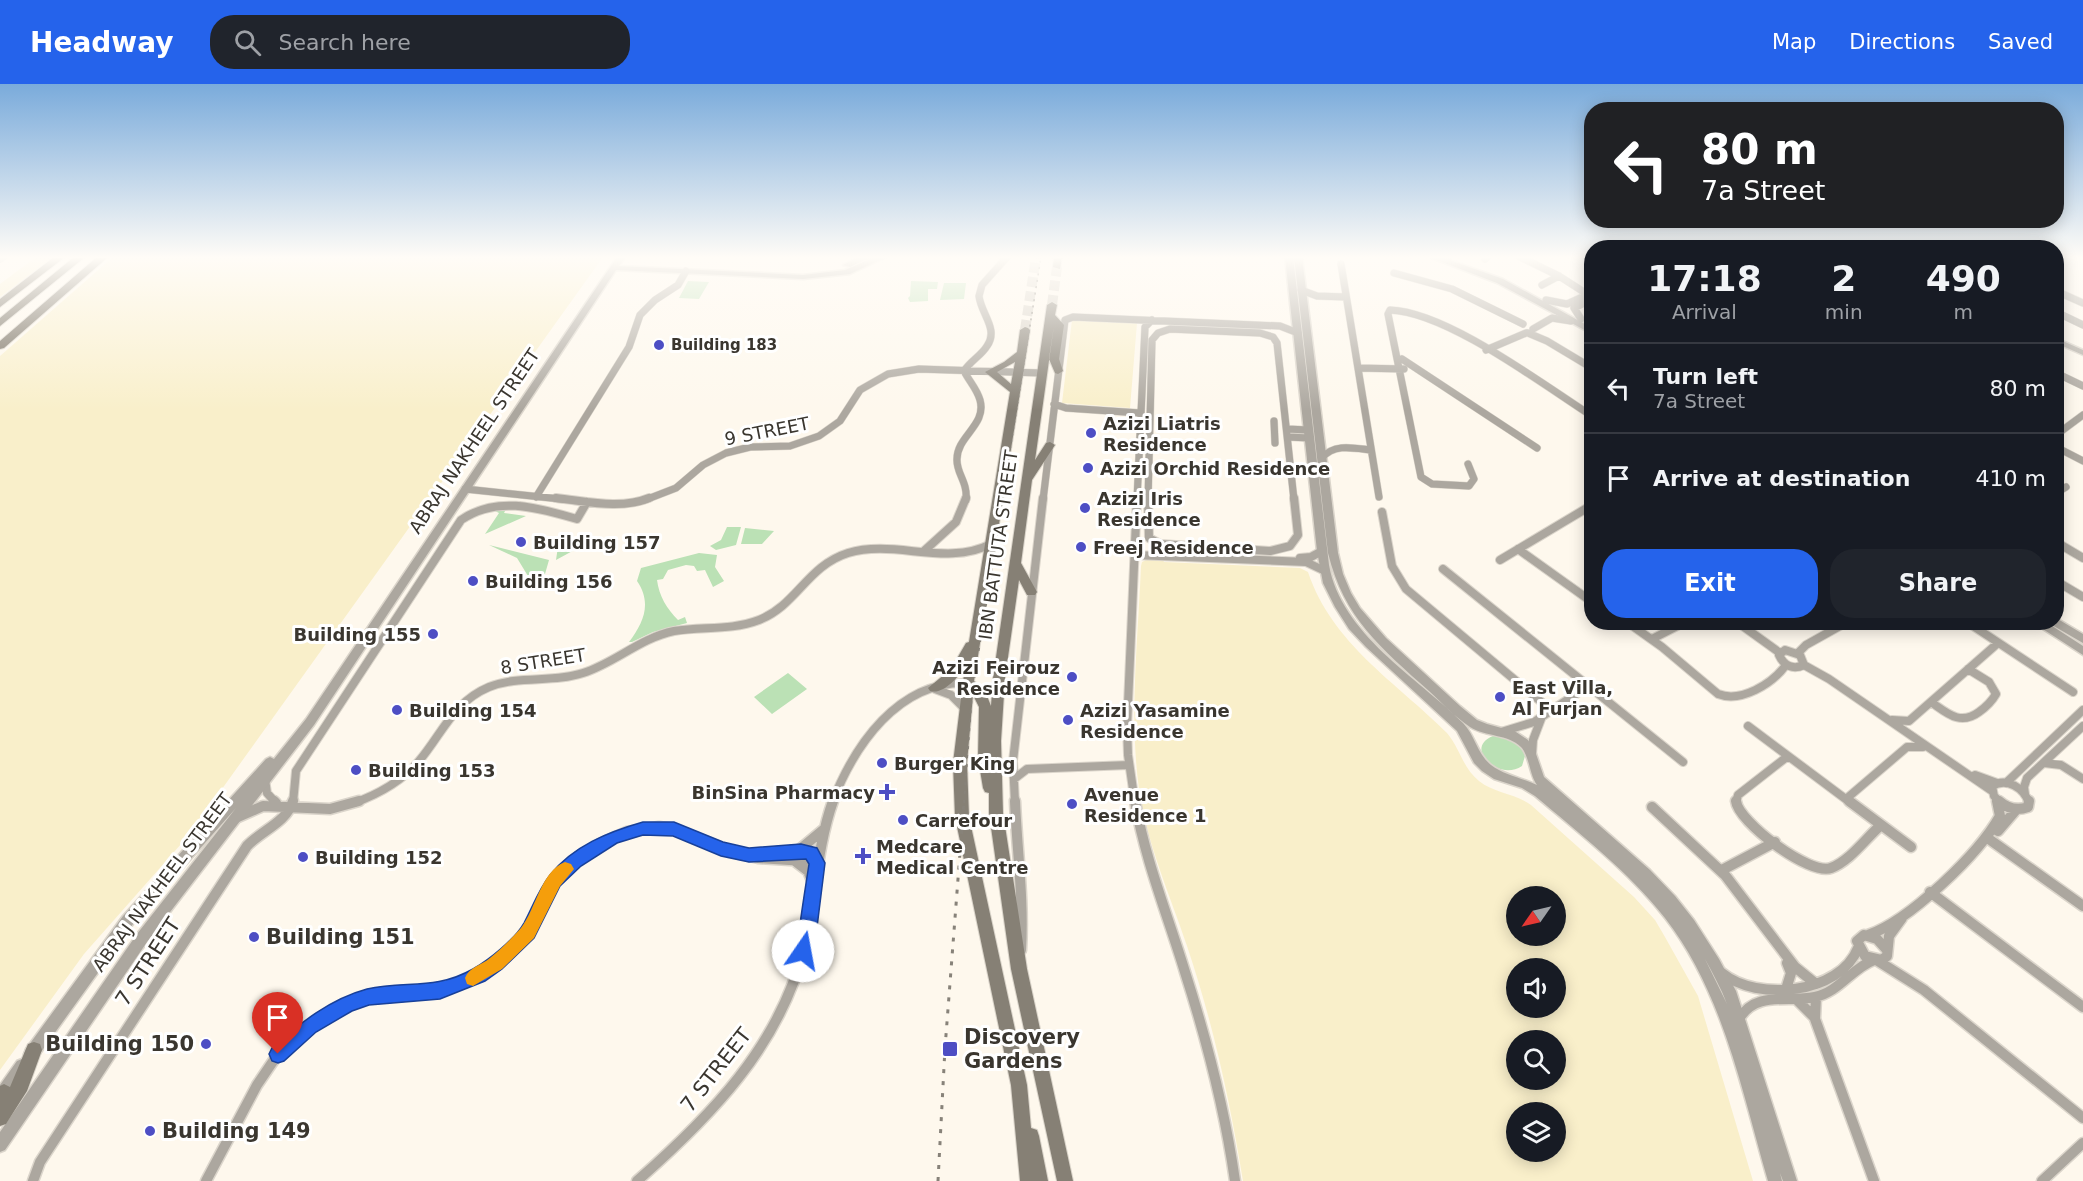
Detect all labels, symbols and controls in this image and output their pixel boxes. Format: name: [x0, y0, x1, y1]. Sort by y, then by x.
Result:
search box: [210, 15, 630, 69]
text: Headway: [30, 26, 174, 59]
icon: search: [231, 26, 264, 59]
text: Search here: [279, 30, 411, 55]
text: Map: [1772, 30, 1816, 54]
text: Directions: [1849, 30, 1955, 54]
text: Saved: [1988, 30, 2053, 54]
text: 80 m: [1701, 125, 1818, 174]
icon: left: [1602, 126, 1680, 204]
text: 7a Street: [1701, 175, 1825, 206]
text: 17:18: [1647, 258, 1762, 299]
text: 2: [1831, 258, 1856, 299]
text: 490: [1926, 258, 2001, 299]
text: Arrival: [1672, 300, 1737, 324]
text: min: [1825, 300, 1863, 324]
text: m: [1954, 300, 1973, 324]
place label: Building 183: [671, 336, 777, 354]
marker: Building 183: [652, 338, 666, 352]
street label: ABRAJ NAKHEEL STREET: [404, 344, 544, 537]
text: Turn left: [1653, 364, 1758, 389]
icon: left: [1602, 372, 1635, 405]
text: 80 m: [1990, 376, 2046, 401]
text: 7a Street: [1653, 389, 1745, 413]
street label: 9 STREET: [723, 412, 812, 449]
place label: Azizi Liatris Residence: [1103, 413, 1221, 455]
marker: Azizi Liatris Residence: [1084, 426, 1098, 440]
street label: IBN BATTUTA STREET: [974, 448, 1022, 641]
place label: Azizi Orchid Residence: [1100, 458, 1330, 479]
marker: Azizi Orchid Residence: [1081, 461, 1095, 475]
icon: arrive: [1602, 462, 1635, 495]
text: Arrive at destination: [1653, 466, 1910, 491]
text: 410 m: [1976, 466, 2046, 491]
place label: Azizi Iris Residence: [1097, 488, 1201, 530]
marker: Azizi Iris Residence: [1078, 501, 1092, 515]
place label: Building 157: [533, 532, 660, 553]
marker: Building 157: [514, 535, 528, 549]
place label: Freej Residence: [1093, 537, 1254, 558]
marker: Freej Residence: [1074, 540, 1088, 554]
button: Exit: [1602, 549, 1818, 618]
button: Share: [1830, 549, 2046, 618]
place label: Building 156: [485, 571, 612, 592]
marker: Building 156: [466, 574, 480, 588]
place label: Building 155: [294, 624, 421, 645]
marker: Building 155: [426, 627, 440, 641]
street label: 8 STREET: [499, 644, 588, 678]
place label: Azizi Feirouz Residence: [932, 657, 1060, 699]
marker: Azizi Feirouz Residence: [1065, 670, 1079, 684]
place label: East Villa, Al Furjan: [1512, 677, 1613, 719]
marker: East Villa, Al Furjan: [1493, 690, 1507, 704]
place label: Building 154: [409, 700, 536, 721]
place label: Azizi Yasamine Residence: [1080, 700, 1230, 742]
marker: Building 154: [390, 703, 404, 717]
marker: Azizi Yasamine Residence: [1061, 713, 1075, 727]
place label: Burger King: [894, 753, 1015, 774]
marker: Burger King: [875, 756, 889, 770]
place label: Building 153: [368, 760, 495, 781]
marker: Building 153: [349, 763, 363, 777]
place label: BinSina Pharmacy: [692, 782, 875, 803]
place label: Avenue Residence 1: [1084, 784, 1207, 826]
marker: BinSina Pharmacy: [880, 785, 894, 799]
street label: ABRAJ NAKHEEL STREET: [88, 788, 237, 975]
marker: Avenue Residence 1: [1065, 797, 1079, 811]
place label: Carrefour: [915, 810, 1012, 831]
marker: Carrefour: [896, 813, 910, 827]
place label: Medcare Medical Centre: [876, 836, 1028, 878]
place label: Building 152: [315, 847, 442, 868]
marker: Medcare Medical Centre: [854, 847, 872, 865]
marker: Building 152: [296, 850, 310, 864]
north arrow: [1506, 886, 1566, 946]
map controls: [1506, 886, 1566, 1162]
street label: 7 STREET: [111, 913, 185, 1011]
position arrow: [771, 919, 835, 983]
place label: Building 151: [266, 925, 415, 949]
marker: Building 151: [247, 930, 261, 944]
button: sound: [1506, 958, 1566, 1018]
pin: [252, 992, 303, 1054]
icon: arrive: [261, 1001, 294, 1034]
street label: 7 STREET: [676, 1023, 756, 1117]
place label: Discovery Gardens: [964, 1025, 1080, 1073]
button: search: [1506, 1030, 1566, 1090]
place label: Building 150: [45, 1032, 194, 1056]
marker: Building 150: [199, 1037, 213, 1051]
marker: Discovery Gardens: [941, 1040, 959, 1058]
button: layers: [1506, 1102, 1566, 1162]
place label: Building 149: [162, 1119, 311, 1143]
marker: Building 149: [143, 1124, 157, 1138]

